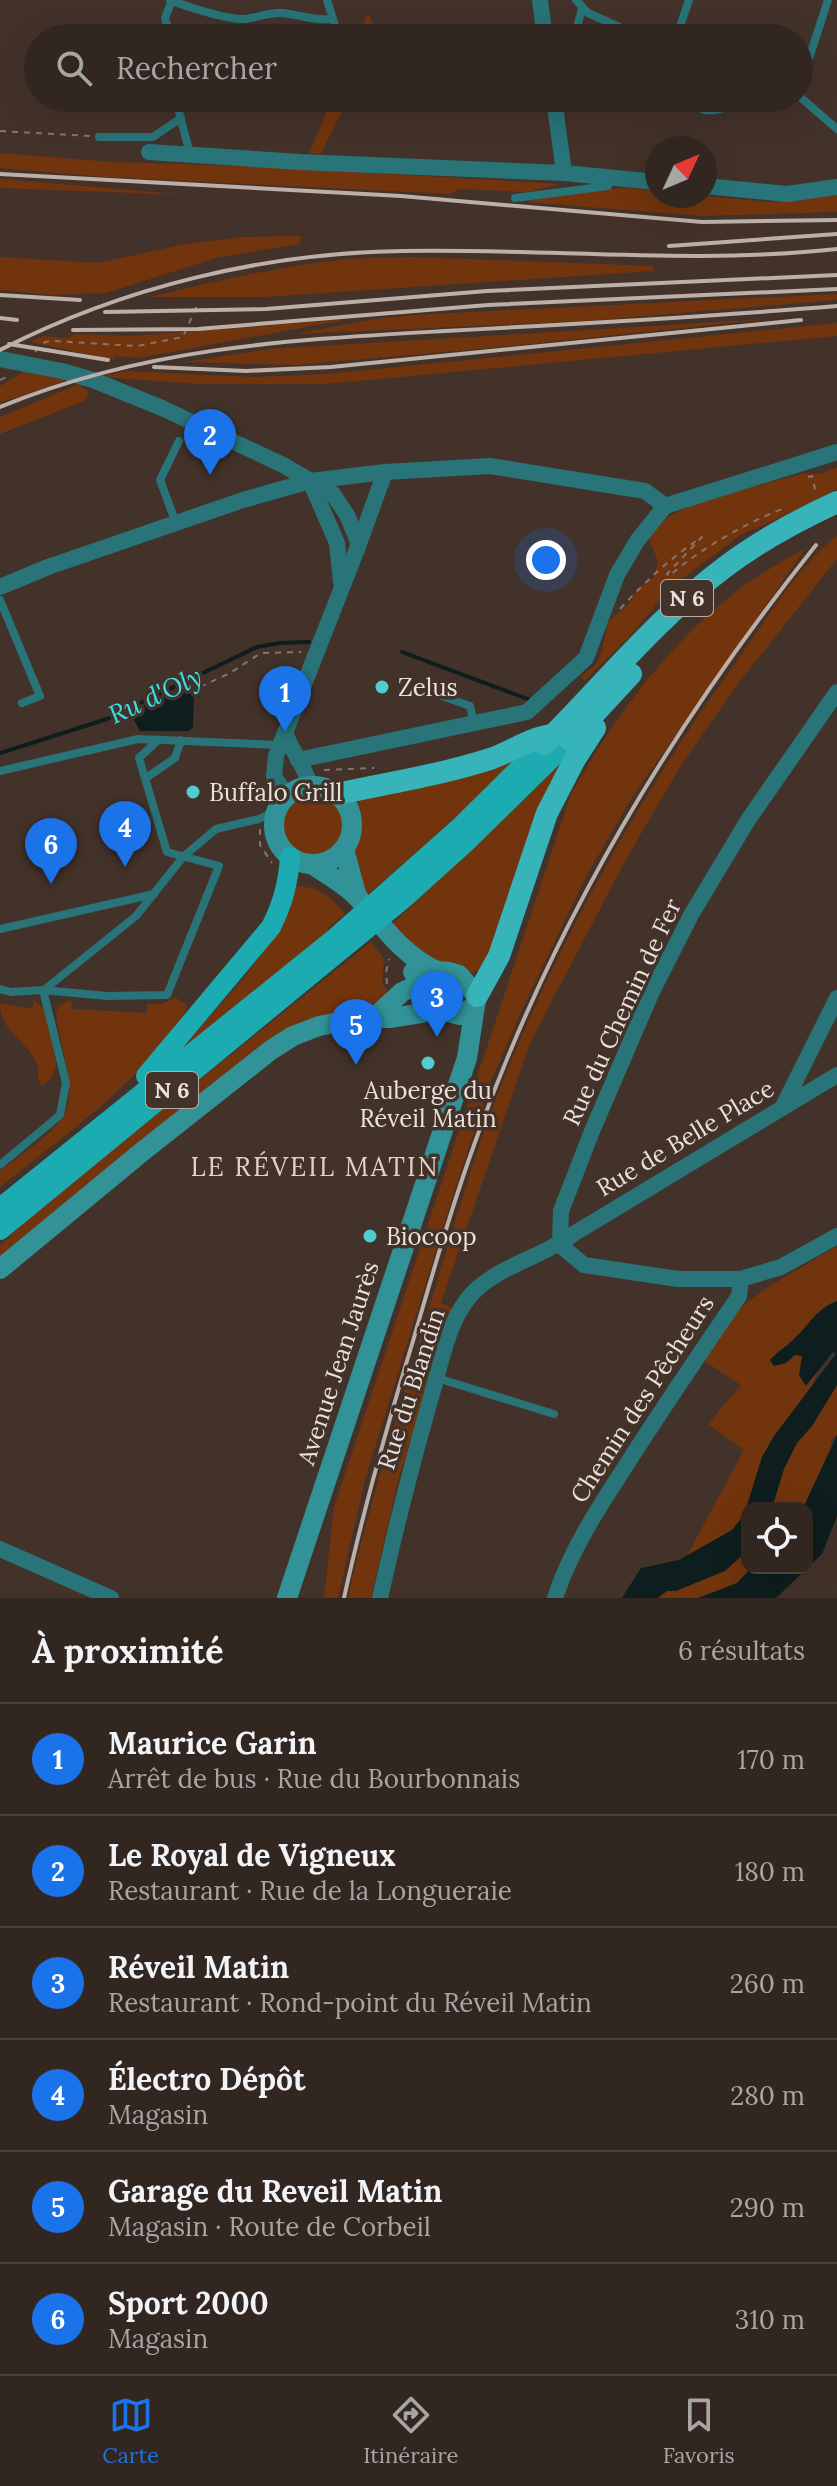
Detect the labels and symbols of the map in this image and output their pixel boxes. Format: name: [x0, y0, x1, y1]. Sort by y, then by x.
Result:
north arrow: [645, 136, 717, 208]
pin: 2: [184, 409, 236, 475]
your location: [526, 540, 566, 580]
road number: N 6: [661, 580, 713, 616]
water label: Ru d'Oly: [103, 659, 207, 731]
pin: 1: [259, 666, 311, 732]
place label: Zelus: [398, 672, 458, 703]
marker: Zelus: [373, 678, 391, 696]
place label: Buffalo Grill: [209, 777, 342, 808]
marker: Buffalo Grill: [184, 783, 202, 801]
pin: 4: [99, 801, 151, 867]
pin: 6: [25, 818, 77, 884]
street label: Rue du Chemin de Fer: [556, 893, 688, 1130]
pin: 3: [411, 971, 463, 1037]
pin: 5: [330, 999, 382, 1065]
marker: Auberge du Réveil Matin: [419, 1054, 437, 1072]
road number: N 6: [146, 1072, 198, 1108]
street label: Rue de Belle Place: [591, 1073, 779, 1203]
place label: Auberge du Réveil Matin: [359, 1075, 497, 1134]
district label: LE RÉVEIL MATIN: [191, 1150, 439, 1183]
place label: Biocoop: [386, 1221, 477, 1252]
marker: Biocoop: [361, 1227, 379, 1245]
street label: Avenue Jean Jaurès: [290, 1257, 386, 1470]
street label: Chemin des Pêcheurs: [563, 1289, 721, 1509]
street label: Rue du Blandin: [370, 1305, 452, 1473]

